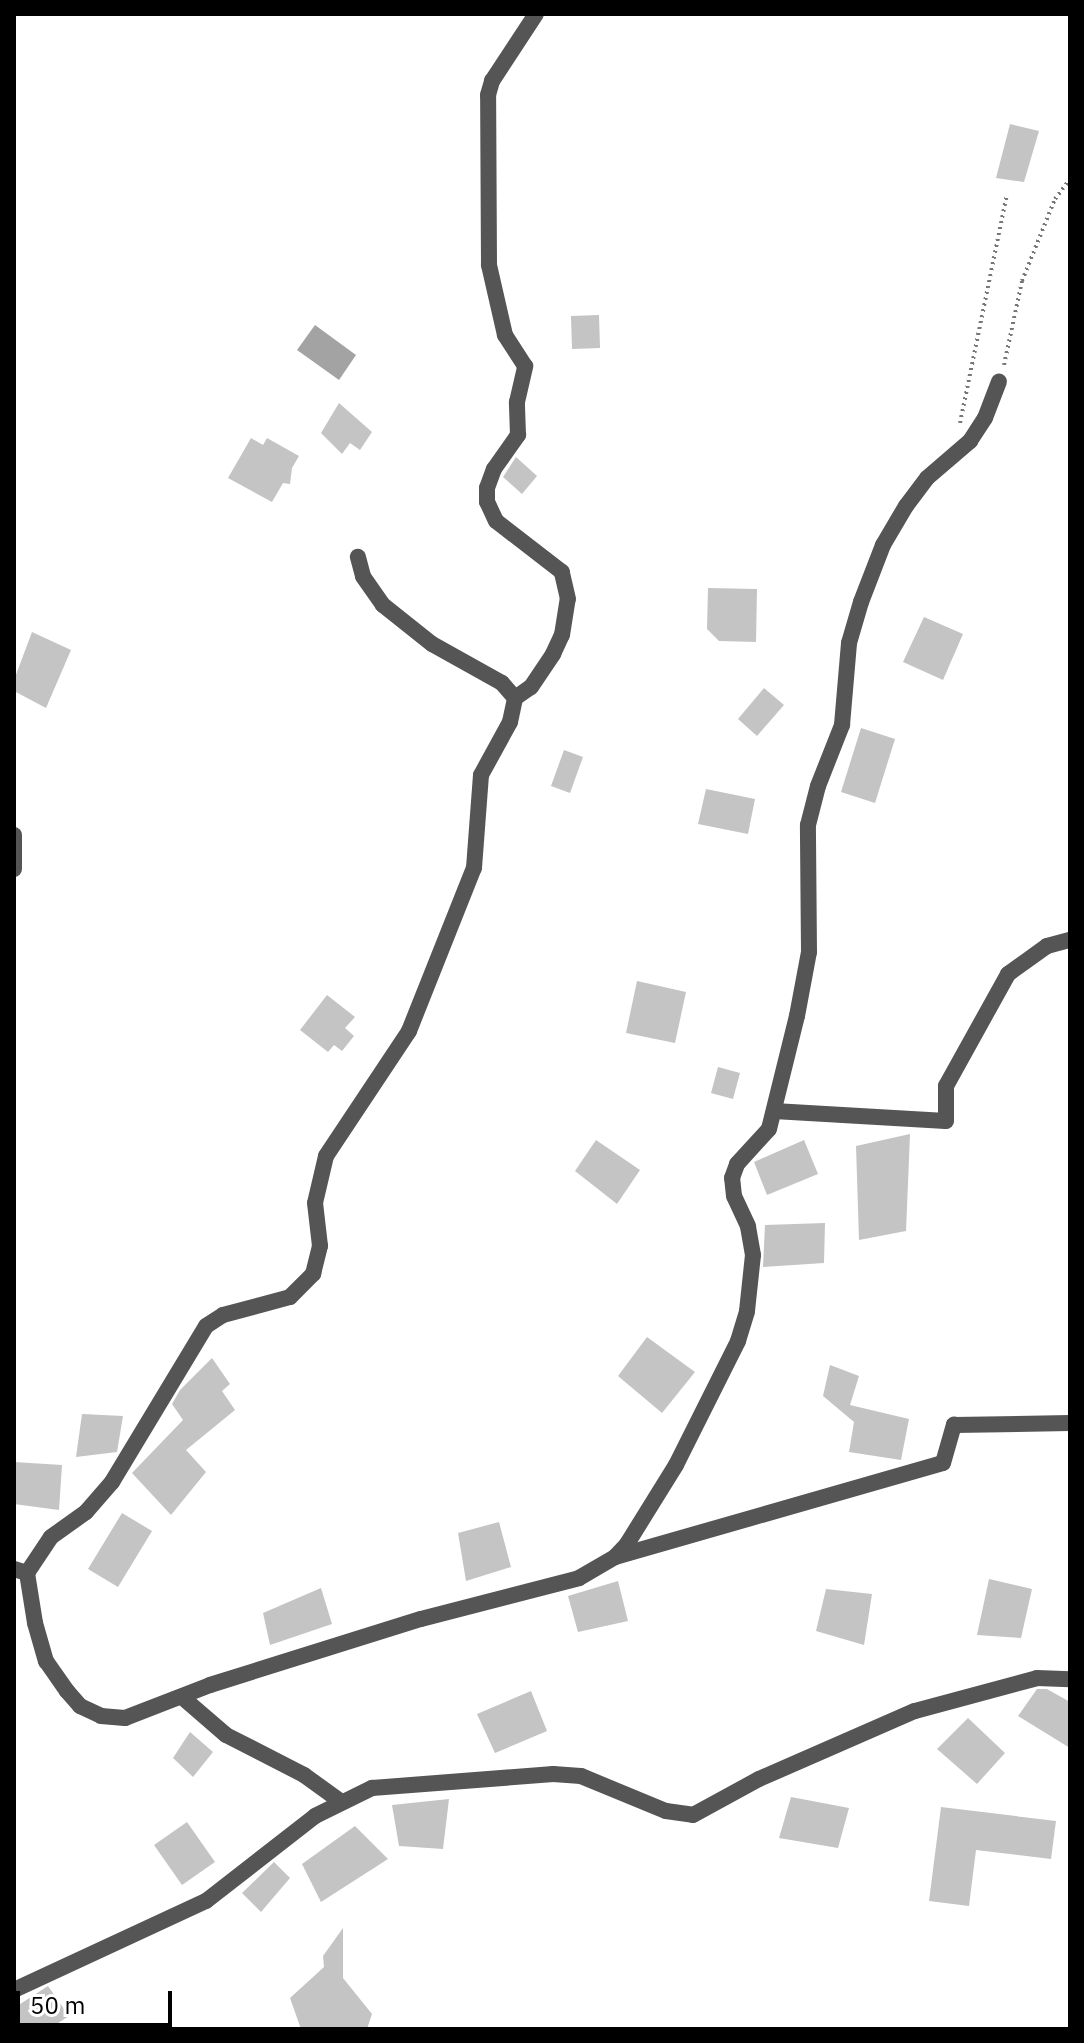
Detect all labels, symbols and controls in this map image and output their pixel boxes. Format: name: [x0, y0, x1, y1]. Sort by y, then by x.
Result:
scale bar: [20, 1975, 176, 2025]
text: 50 m: [30, 1989, 85, 2021]

